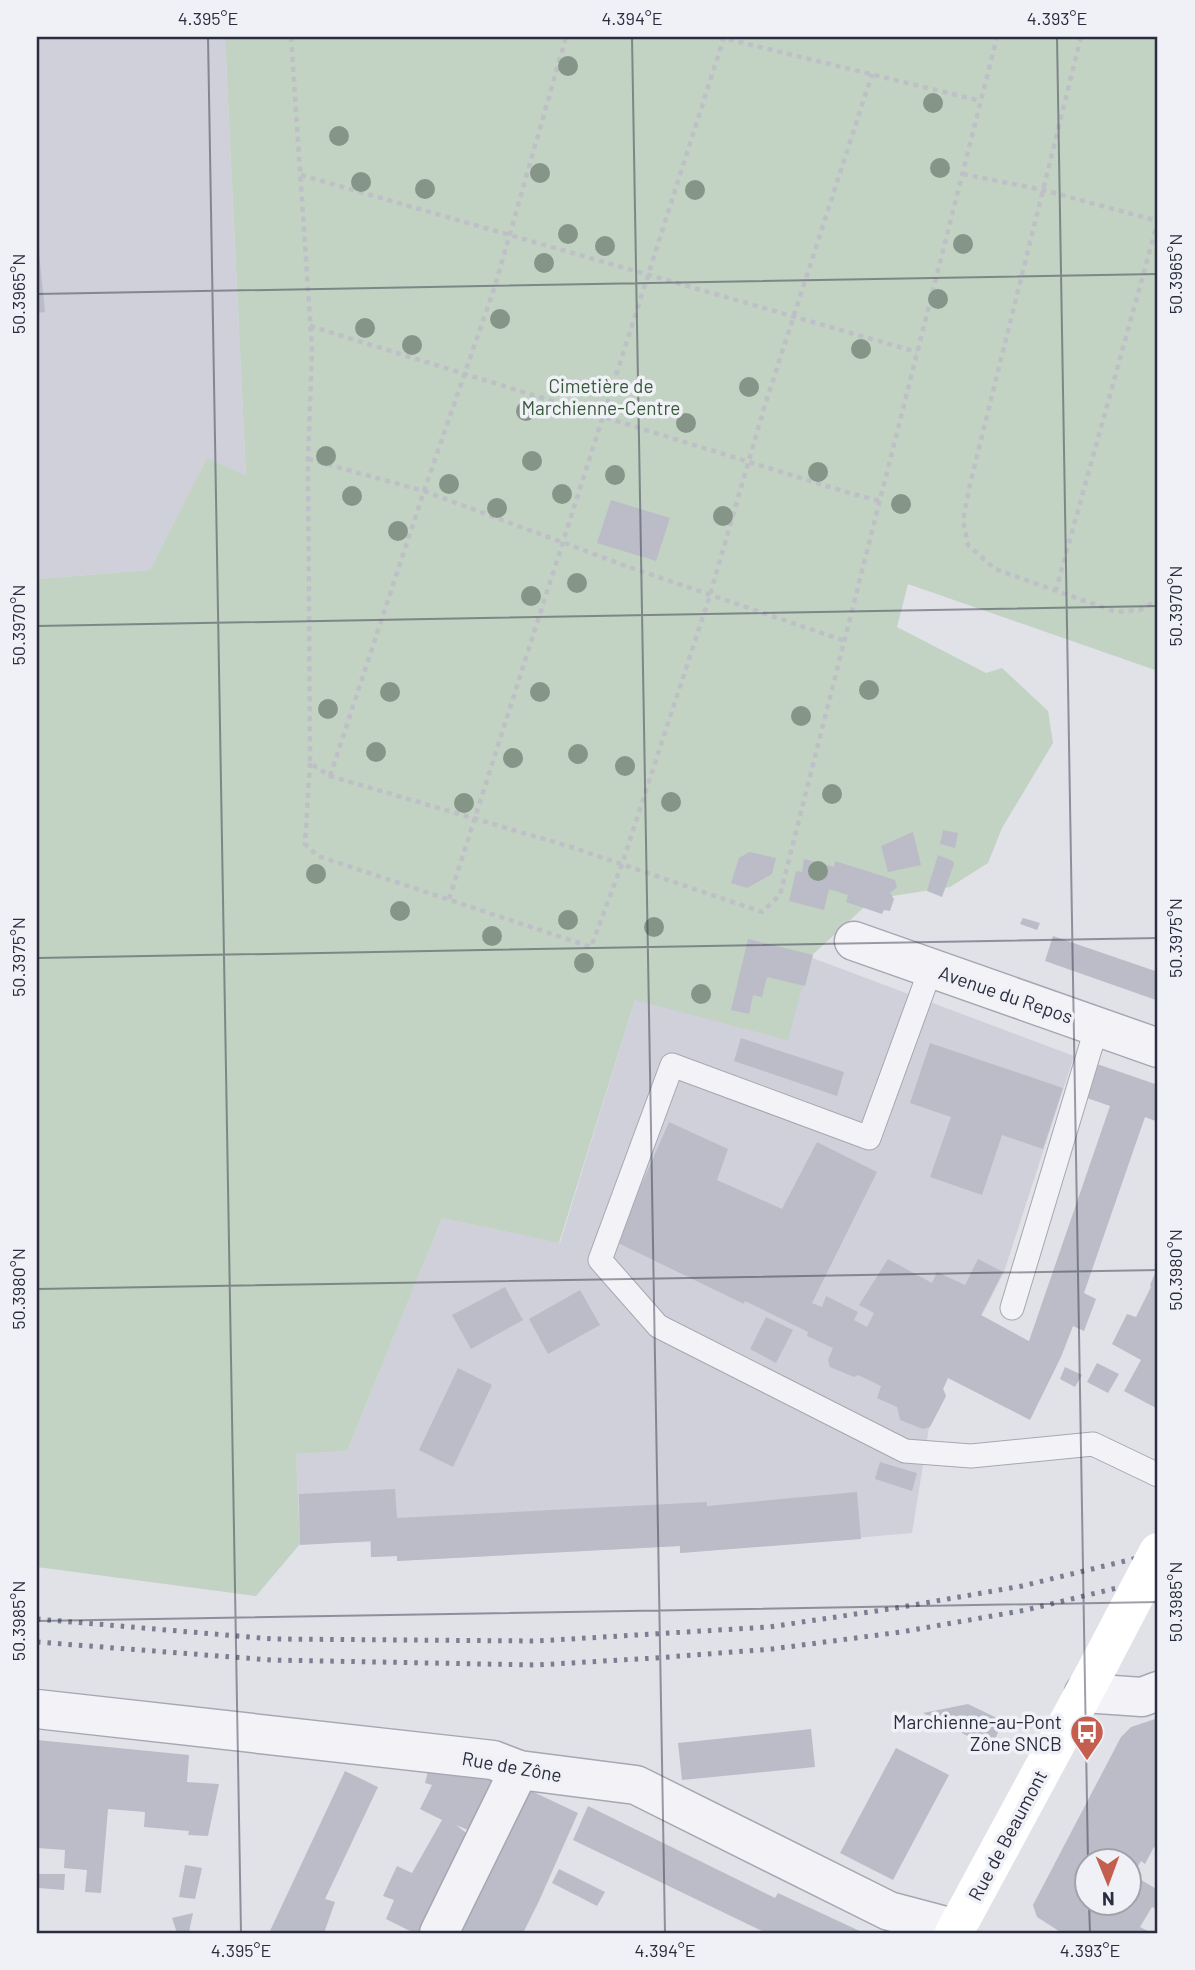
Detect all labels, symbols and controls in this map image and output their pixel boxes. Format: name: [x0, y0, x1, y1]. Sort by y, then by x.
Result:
text: 4.395°E: [178, 7, 238, 29]
text: 4.394°E: [601, 7, 663, 29]
text: 4.393°E: [1027, 7, 1087, 29]
text: 50.3965°N: [1164, 234, 1186, 314]
text: 50.3965°N: [7, 254, 29, 334]
park label: Cimetière de Marchienne-Centre: [522, 374, 680, 419]
text: 50.3970°N: [1164, 566, 1186, 646]
text: 50.3970°N: [7, 585, 29, 665]
text: 50.3975°N: [1164, 898, 1186, 978]
text: 50.3975°N: [7, 917, 29, 997]
street label: Avenue du Repos: [936, 960, 1076, 1028]
text: 50.3980°N: [1164, 1229, 1186, 1311]
text: 50.3980°N: [7, 1248, 29, 1330]
text: 50.3985°N: [1164, 1562, 1186, 1642]
text: 50.3985°N: [7, 1581, 29, 1661]
place label: Marchienne-au-Pont Zône SNCB: [893, 1710, 1062, 1755]
bus stop icon: Marchienne-au-Pont Zône SNCB: [1068, 1713, 1106, 1762]
street label: Rue de Zône: [460, 1746, 564, 1786]
street label: Rue de Beaumont: [963, 1766, 1051, 1904]
north arrow: [1072, 1848, 1142, 1918]
text: N: [1102, 1888, 1115, 1911]
text: 4.395°E: [211, 1939, 271, 1961]
text: 4.394°E: [634, 1939, 696, 1961]
text: 4.393°E: [1060, 1939, 1120, 1961]

